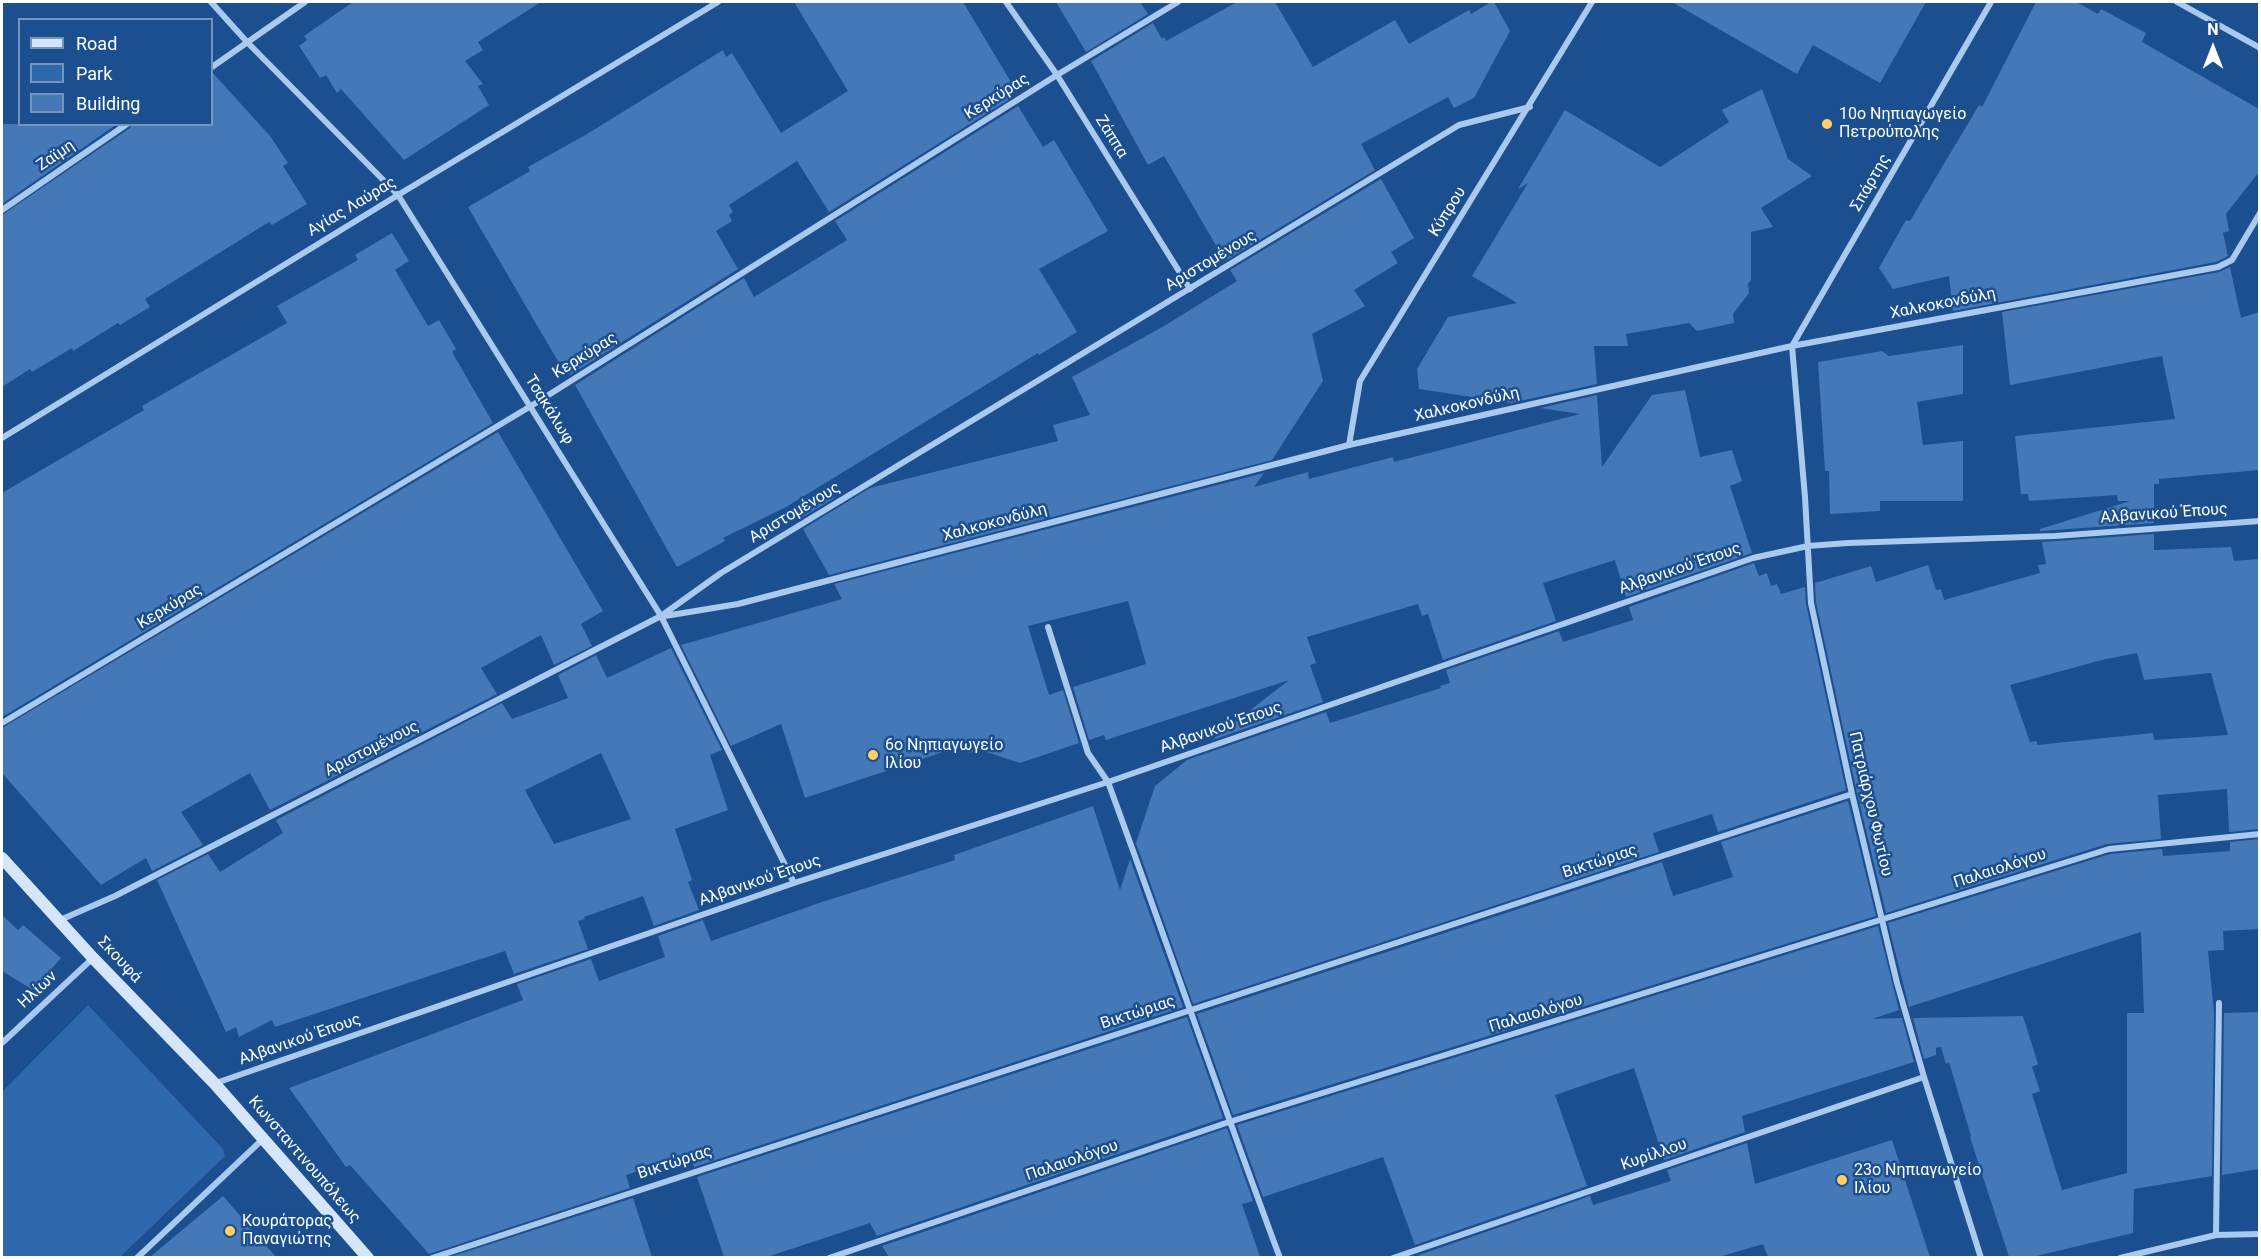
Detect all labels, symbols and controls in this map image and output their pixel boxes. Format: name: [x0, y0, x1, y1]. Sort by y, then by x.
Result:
legend: [18, 18, 213, 126]
north arrow: [2183, 18, 2243, 78]
text: N: [2207, 20, 2219, 39]
text: Road: [76, 33, 117, 54]
text: Park: [76, 63, 112, 84]
street label: Κερκύρας: [961, 70, 1033, 124]
text: Building: [76, 93, 140, 114]
place label: 10ο Νηπιαγωγείο Πετρούπολης: [1839, 105, 1966, 143]
street label: Ζάππα: [1091, 112, 1131, 162]
marker: 10ο Νηπιαγωγείο Πετρούπολης: [1820, 117, 1834, 131]
street label: Ζαϊμη: [33, 136, 79, 176]
street label: Σπάρτης: [1847, 151, 1895, 215]
street label: Αγίας Λαύρας: [304, 173, 400, 241]
street label: Κύπρου: [1425, 184, 1471, 240]
street label: Αριστομένους: [1162, 226, 1260, 296]
street label: Χαλκοκονδύλη: [1889, 284, 1997, 324]
street label: Κερκύρας: [549, 329, 621, 383]
street label: Τσακάλωφ: [520, 372, 578, 448]
street label: Χαλκοκονδύλη: [1413, 384, 1521, 426]
street label: Αριστομένους: [746, 478, 844, 548]
street label: Χαλκοκονδύλη: [941, 500, 1049, 546]
street label: Αλβανικού Έπους: [2100, 500, 2228, 528]
street label: Αλβανικού Έπους: [1617, 539, 1743, 599]
street label: Κερκύρας: [134, 580, 206, 634]
street label: Αλβανικού Έπους: [1158, 698, 1284, 758]
street label: Αριστομένους: [322, 717, 422, 781]
street label: Πατριάρχου Φωτίου: [1844, 730, 1896, 878]
place label: 6ο Νηπιαγωγείο Ιλίου: [885, 736, 1003, 774]
marker: 6ο Νηπιαγωγείο Ιλίου: [866, 748, 880, 762]
street label: Βικτώριας: [1560, 841, 1640, 883]
street label: Παλαιολόγου: [1951, 845, 2049, 893]
street label: Αλβανικού Έπους: [697, 851, 823, 911]
street label: Σκουφά: [93, 933, 145, 987]
street label: Ηλίων: [15, 967, 61, 1013]
street label: Παλαιολόγου: [1487, 991, 1585, 1037]
street label: Βικτώριας: [1098, 992, 1178, 1034]
street label: Αλβανικού Έπους: [237, 1010, 363, 1070]
street label: Κωνσταντινουπόλεως: [244, 1093, 364, 1227]
street label: Κυρίλλου: [1618, 1135, 1690, 1175]
street label: Παλαιολόγου: [1023, 1136, 1121, 1186]
street label: Βικτώριας: [635, 1142, 715, 1184]
place label: 23ο Νηπιαγωγείο Ιλίου: [1854, 1161, 1981, 1199]
marker: 23ο Νηπιαγωγείο Ιλίου: [1835, 1173, 1849, 1187]
place label: Κουράτορας Παναγιώτης: [242, 1212, 332, 1250]
marker: Κουράτορας Παναγιώτης: [223, 1224, 237, 1238]

